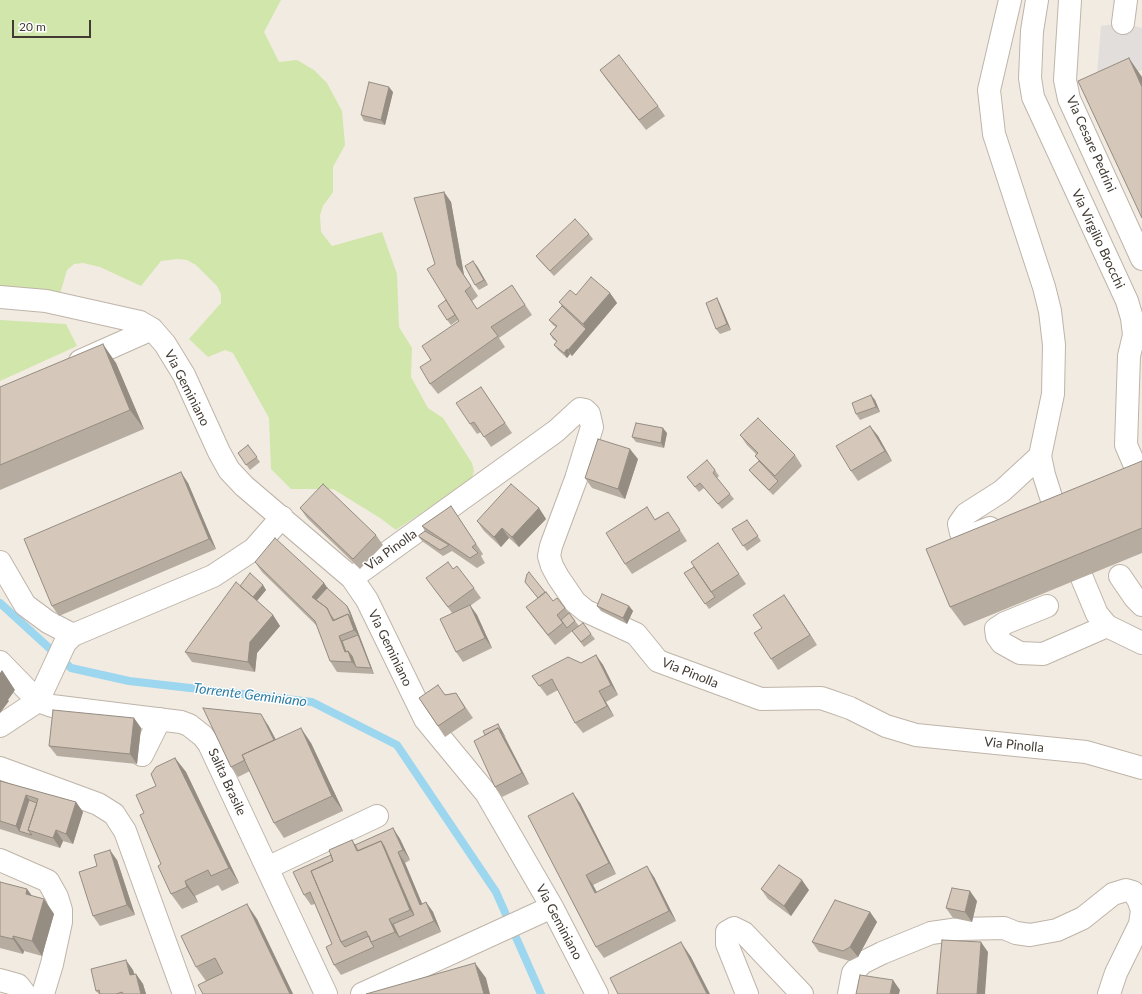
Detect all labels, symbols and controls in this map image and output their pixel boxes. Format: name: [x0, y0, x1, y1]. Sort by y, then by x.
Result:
scale bar: [14, 12, 93, 38]
text: 20 m: [19, 19, 46, 34]
street label: Via Cesare Pedrini: [1063, 93, 1119, 195]
street label: Via Virgilio Brocchi: [1068, 187, 1128, 291]
street label: Via Geminiano: [161, 347, 213, 429]
street label: Via Pinolla: [362, 526, 420, 574]
street label: Via Geminiano: [365, 607, 415, 689]
street label: Via Pinolla: [659, 655, 721, 691]
water label: Torrente Geminiano: [192, 680, 308, 710]
street label: Via Pinolla: [983, 734, 1045, 756]
street label: Salita Brasile: [205, 746, 249, 818]
street label: Via Geminiano: [533, 882, 585, 962]

